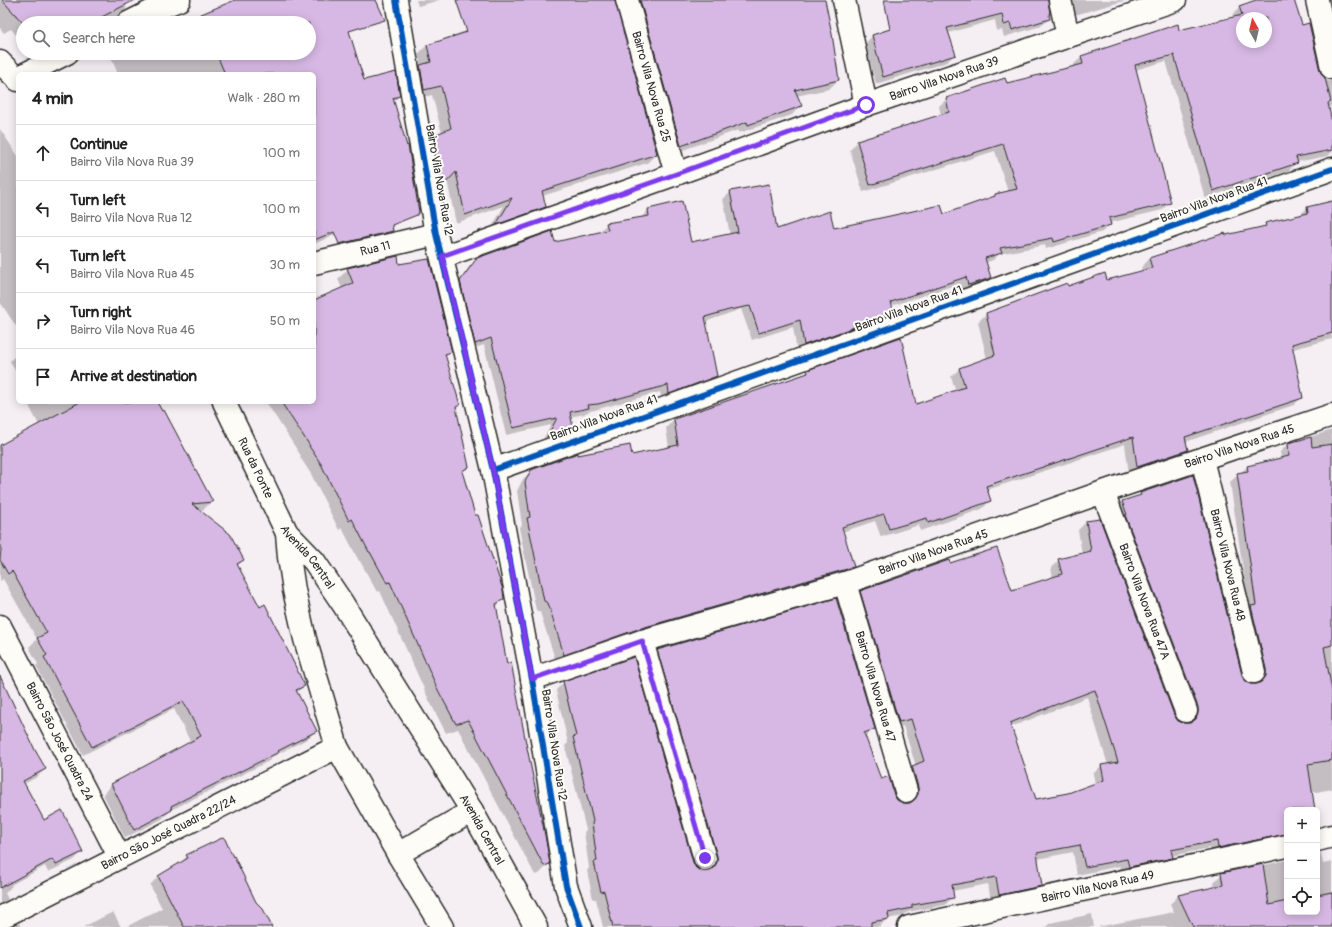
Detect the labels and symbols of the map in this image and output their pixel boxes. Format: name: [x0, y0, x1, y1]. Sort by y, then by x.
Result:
north arrow: [1236, 12, 1272, 48]
street label: Bairro Vila Nova Rua 25: [629, 29, 674, 144]
street label: Bairro Vila Nova Rua 39: [888, 53, 1001, 104]
route start: [857, 96, 875, 114]
street label: Bairro Vila Nova Rua 12: [422, 123, 456, 237]
street label: Bairro Vila Nova Rua 41: [1158, 174, 1270, 226]
street label: Rua 11: [359, 238, 392, 259]
street label: Bairro Vila Nova Rua 41: [853, 283, 965, 335]
street label: Bairro Vila Nova Rua 41: [548, 392, 660, 444]
street label: Bairro Vila Nova Rua 45: [1182, 421, 1296, 472]
street label: Rua da Ponte: [235, 435, 277, 501]
street label: Bairro Vila Nova Rua 48: [1207, 507, 1249, 622]
street label: Avenida Central: [277, 523, 338, 592]
street label: Bairro Vila Nova Rua 45: [876, 526, 990, 578]
street label: Bairro Vila Nova Rua 47A: [1116, 541, 1173, 662]
street label: Bairro Vila Nova Rua 47: [852, 629, 899, 745]
street label: Bairro São José Quadra 24: [23, 679, 97, 803]
street label: Bairro Vila Nova Rua 12: [538, 688, 570, 802]
street label: Avenida Central: [456, 791, 508, 868]
street label: Bairro São José Quadra 22/24: [98, 792, 239, 873]
route end: [696, 849, 714, 867]
street label: Bairro Vila Nova Rua 49: [1040, 867, 1155, 906]

